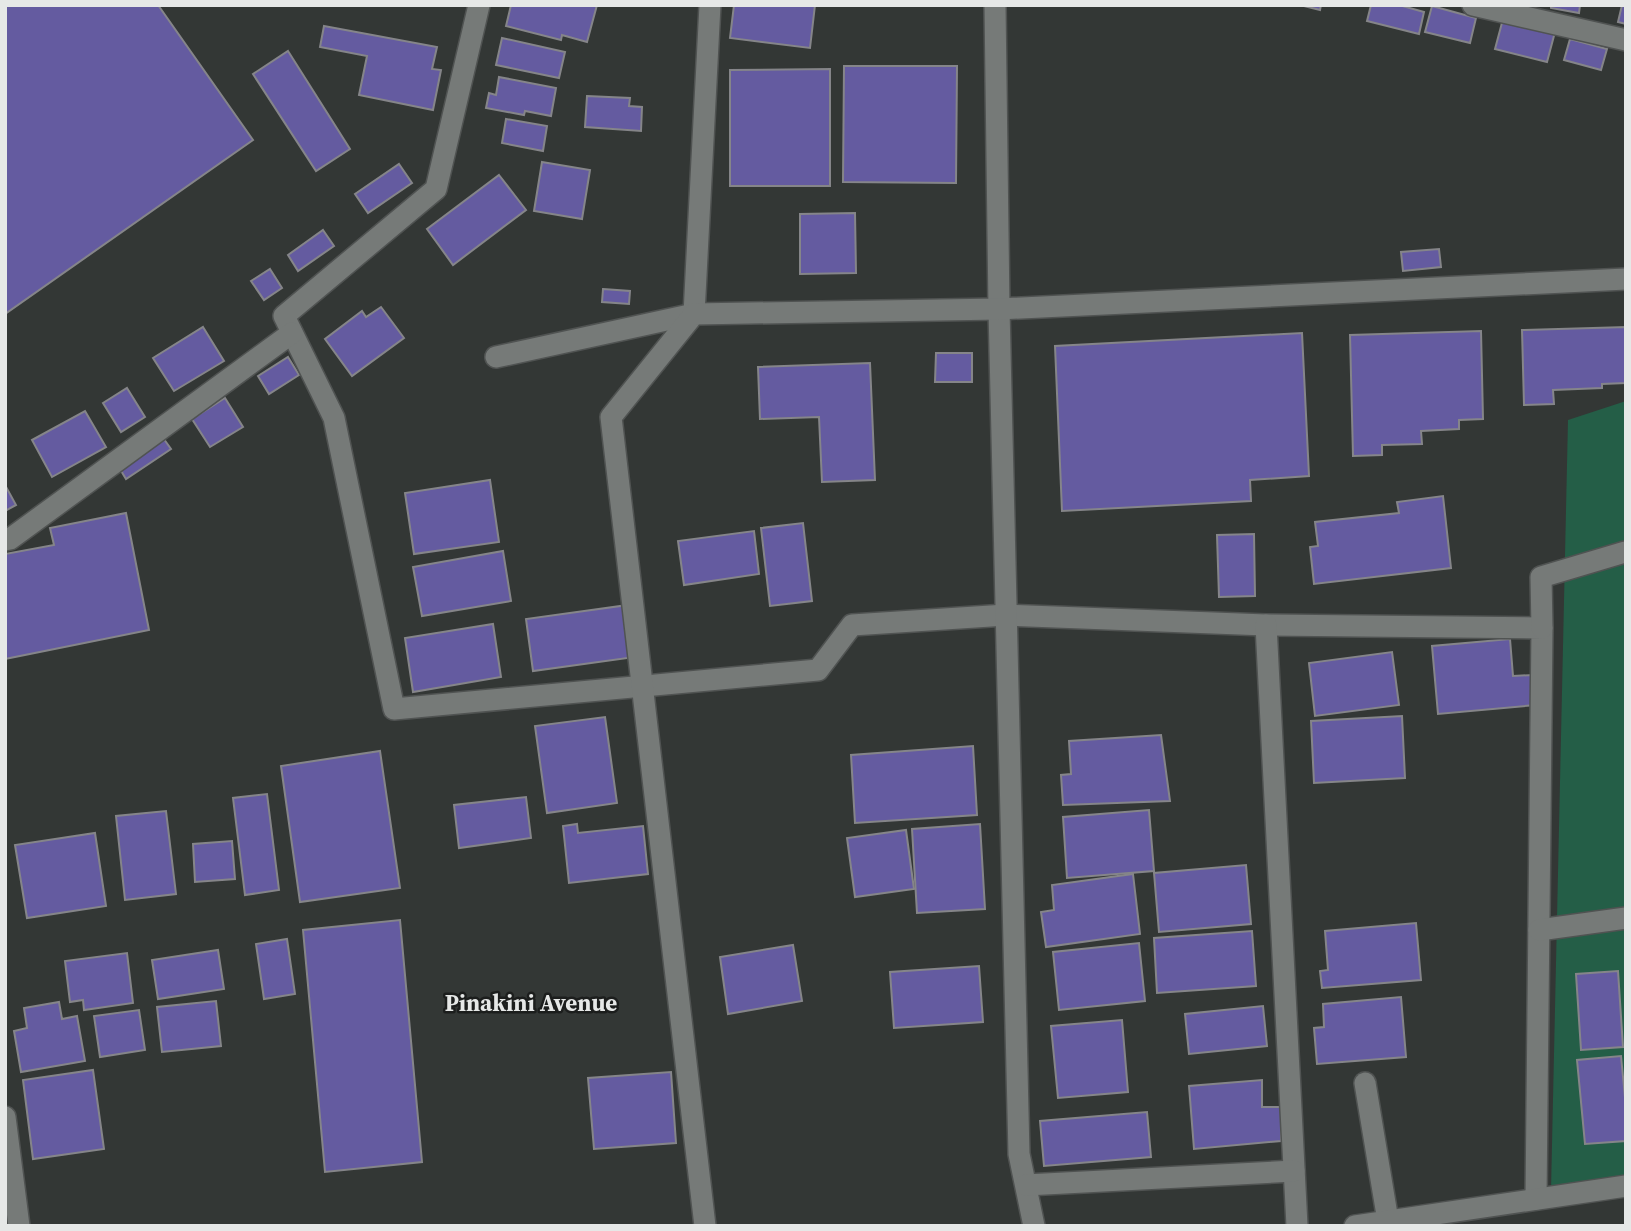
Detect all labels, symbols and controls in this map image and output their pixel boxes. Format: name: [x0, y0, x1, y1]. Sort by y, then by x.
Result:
district label: Pinakini Avenue: [445, 987, 617, 1019]

